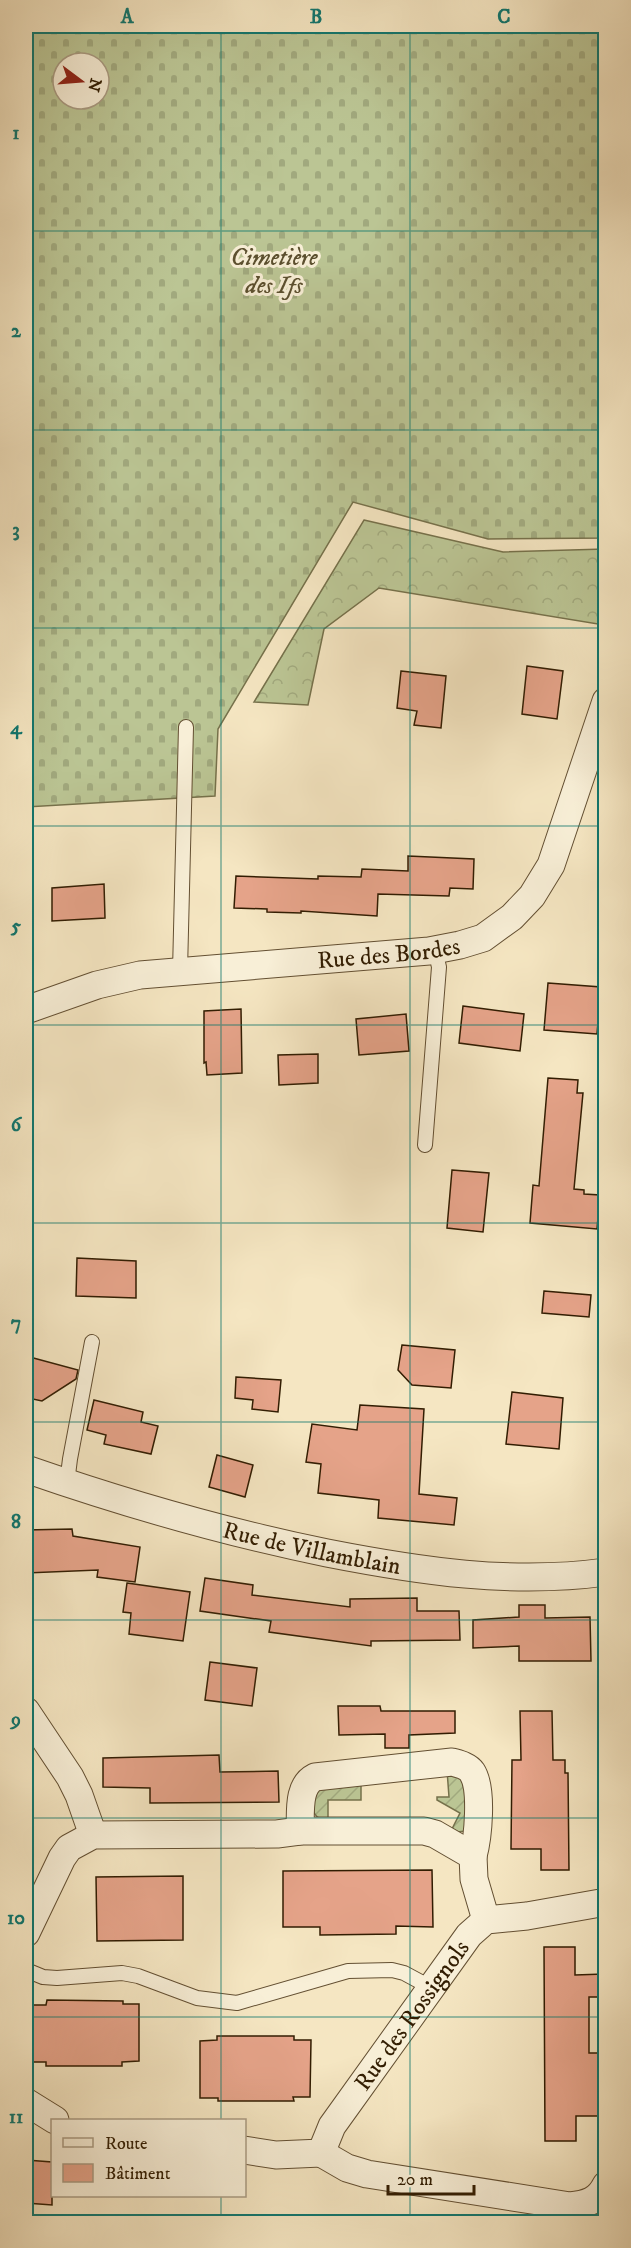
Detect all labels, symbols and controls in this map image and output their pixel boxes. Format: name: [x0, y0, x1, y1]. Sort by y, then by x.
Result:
text: A: [120, 5, 135, 30]
text: B: [310, 5, 322, 30]
text: C: [497, 5, 511, 30]
north arrow: [51, 51, 111, 111]
text: N: [83, 76, 106, 94]
text: 1: [12, 121, 20, 146]
park label: Cimetière des Ifs: [231, 243, 318, 301]
text: 2: [11, 319, 22, 344]
text: 3: [12, 518, 20, 543]
text: 4: [10, 716, 23, 741]
text: 5: [10, 914, 21, 939]
street label: Rue des Bordes: [316, 931, 463, 976]
text: 6: [11, 1113, 23, 1138]
text: 7: [11, 1311, 21, 1336]
text: 8: [11, 1510, 21, 1535]
street label: Rue de Villamblain: [220, 1516, 403, 1582]
text: 9: [9, 1708, 21, 1733]
text: 10: [7, 1906, 25, 1931]
street label: Rue des Rossignols: [348, 1934, 477, 2097]
text: 11: [9, 2105, 23, 2130]
legend: [51, 2119, 246, 2197]
text: Route: [105, 2133, 148, 2155]
scale bar: [388, 2158, 474, 2196]
text: Bâtiment: [105, 2163, 171, 2185]
text: 20 m: [397, 2169, 433, 2191]

